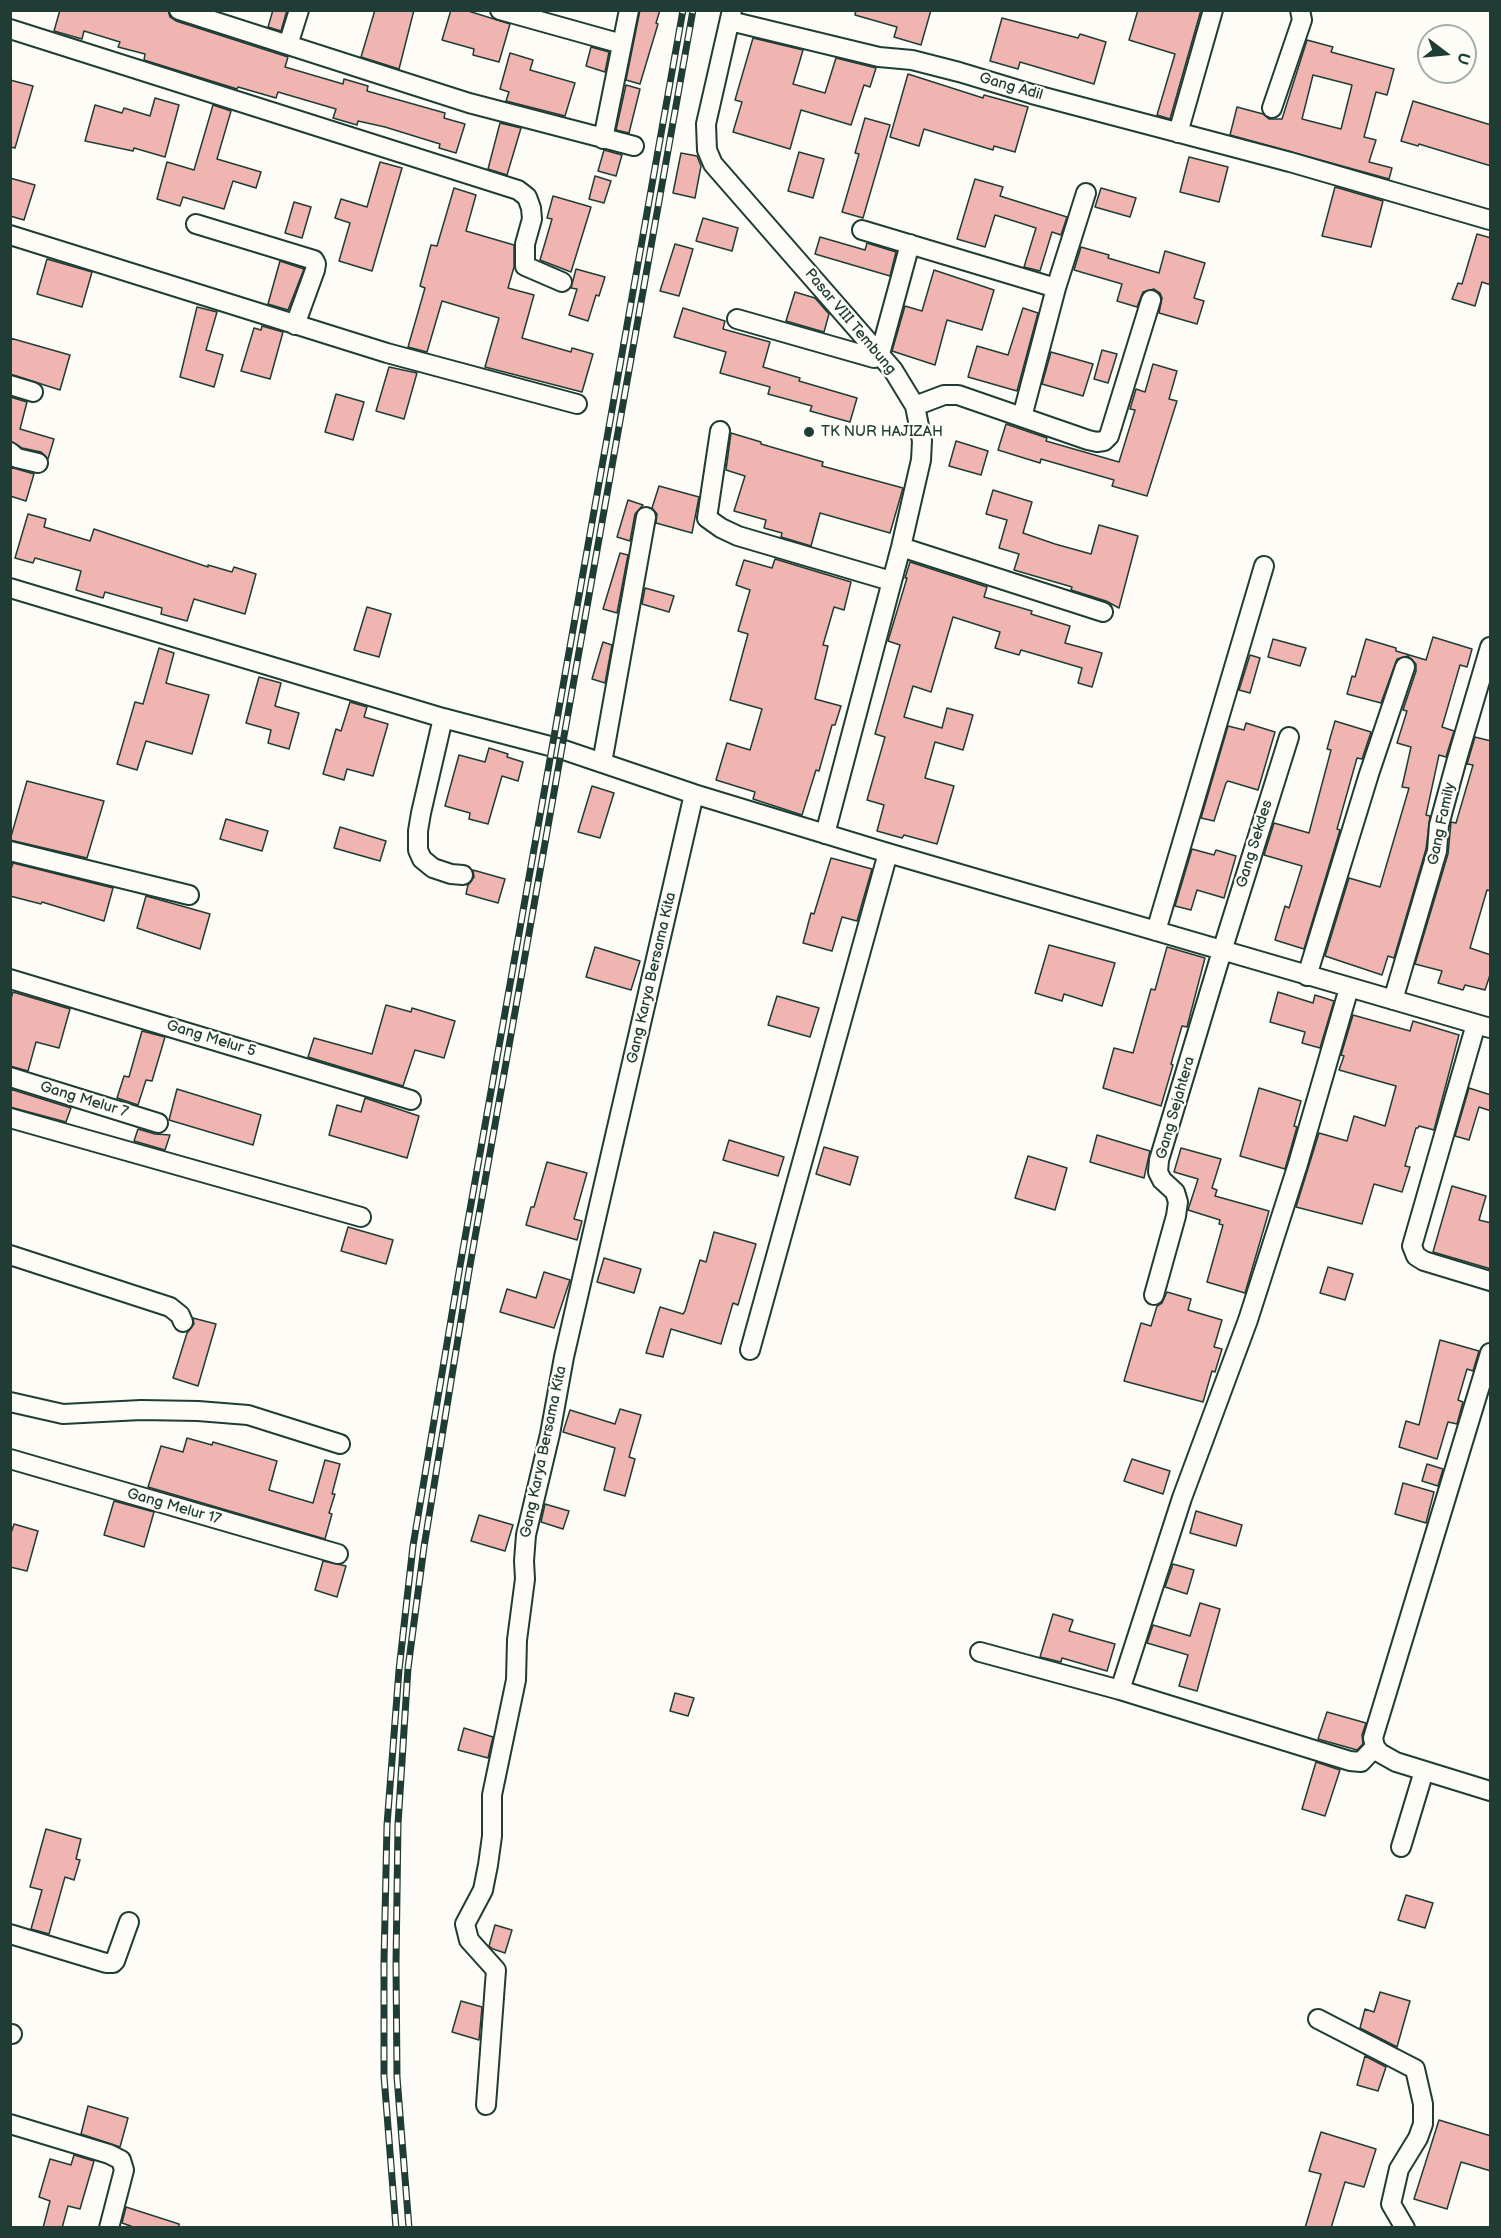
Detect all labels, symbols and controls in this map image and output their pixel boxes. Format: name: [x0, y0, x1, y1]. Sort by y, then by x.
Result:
north arrow: [1417, 24, 1477, 84]
text: U: [1452, 50, 1474, 67]
street label: Gang Adil: [977, 69, 1045, 105]
street label: Pasar VIII Tembung: [800, 265, 900, 379]
place label: TK NUR HAJIZAH: [821, 423, 943, 441]
marker: TK NUR HAJIZAH: [802, 425, 816, 439]
street label: Gang Family: [1424, 781, 1460, 867]
street label: Gang Sekdes: [1233, 798, 1277, 890]
street label: Gang Karya Bersama Kita: [624, 891, 680, 1065]
street label: Gang Melur 5: [164, 1017, 258, 1061]
street label: Gang Sejahtera: [1153, 1055, 1199, 1161]
street label: Gang Melur 7: [38, 1078, 130, 1122]
street label: Gang Karya Bersama Kita: [517, 1364, 571, 1540]
street label: Gang Melur 17: [125, 1485, 223, 1529]

